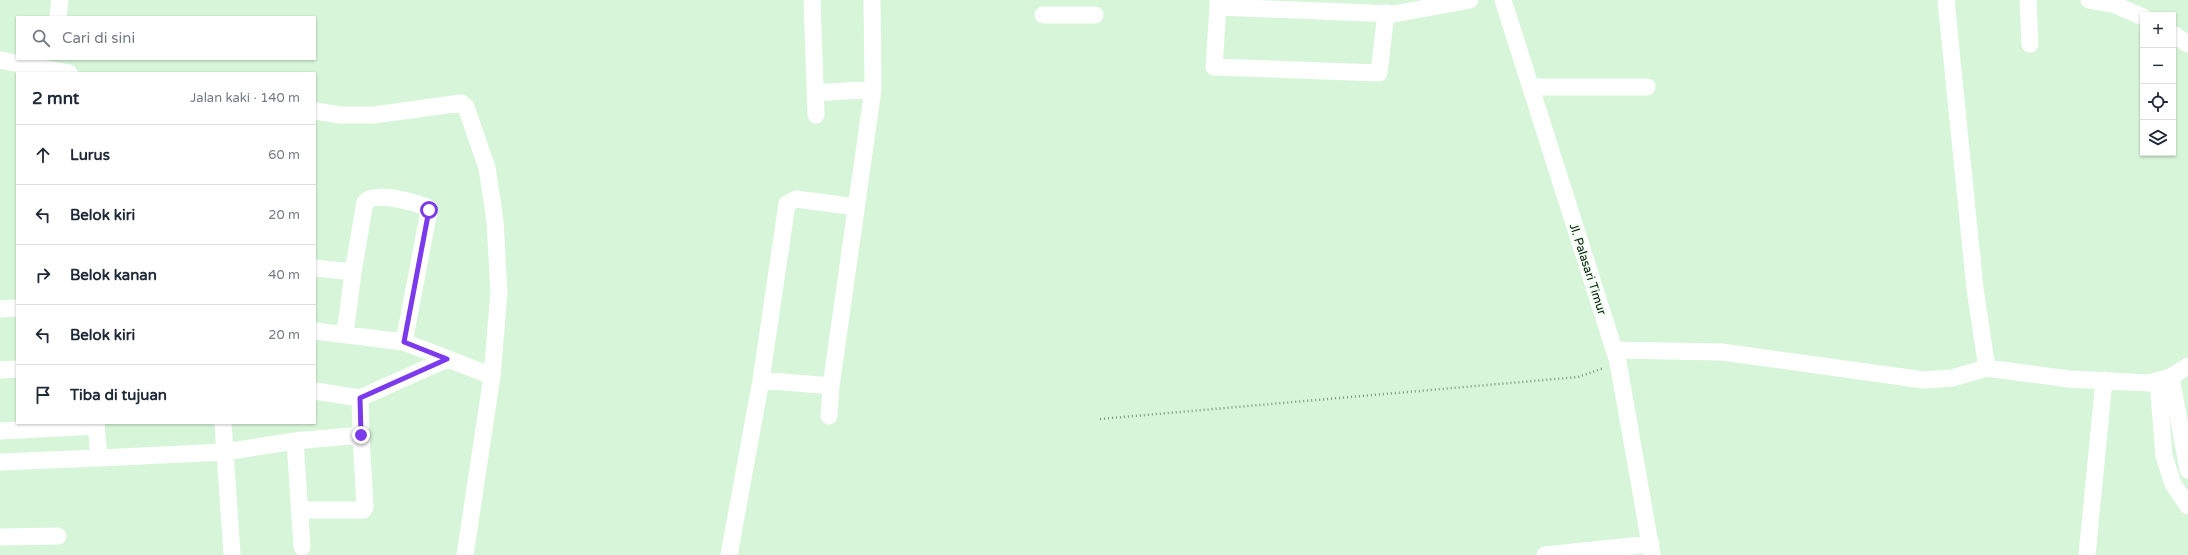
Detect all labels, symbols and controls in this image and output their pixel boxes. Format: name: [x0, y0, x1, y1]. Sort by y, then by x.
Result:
map controls: [2140, 12, 2176, 156]
button: +: [2140, 12, 2176, 48]
search box: [16, 16, 316, 60]
icon: search: [30, 27, 52, 49]
text: Cari di sini: [62, 29, 135, 47]
button: −: [2140, 48, 2176, 84]
button: locate: [2140, 84, 2176, 120]
text: 2 mnt: [32, 88, 79, 109]
text: Jalan kaki · 140 m: [190, 90, 300, 106]
button: layers: [2140, 120, 2176, 156]
icon: ahead: [32, 144, 54, 166]
text: Lurus: [70, 146, 110, 164]
text: 60 m: [268, 147, 300, 163]
route start: [420, 201, 438, 219]
icon: left: [32, 204, 54, 226]
text: Belok kiri: [70, 206, 135, 224]
text: 20 m: [268, 207, 300, 223]
street label: Jl. Palasari Timur: [1567, 222, 1610, 317]
icon: right: [32, 264, 54, 286]
text: Belok kanan: [70, 266, 157, 284]
text: 40 m: [268, 267, 300, 283]
icon: left: [32, 324, 54, 346]
text: Belok kiri: [70, 326, 135, 344]
text: 20 m: [268, 327, 300, 343]
icon: arrive: [32, 384, 54, 406]
text: Tiba di tujuan: [70, 386, 167, 404]
route end: [352, 426, 370, 444]

